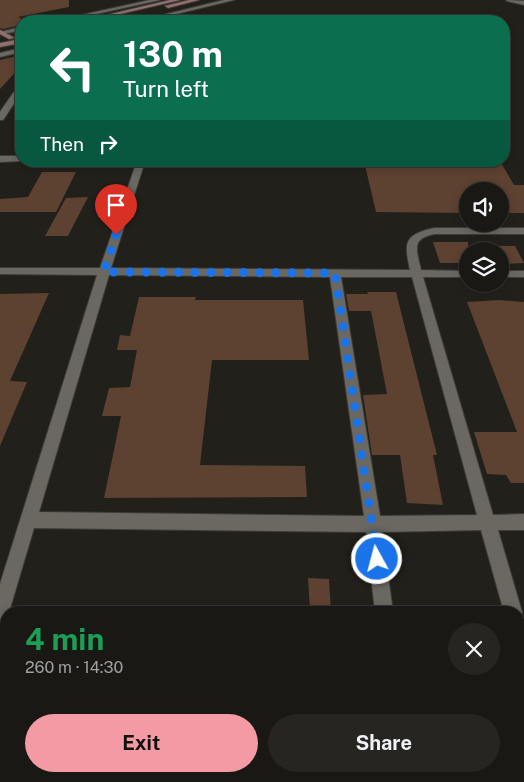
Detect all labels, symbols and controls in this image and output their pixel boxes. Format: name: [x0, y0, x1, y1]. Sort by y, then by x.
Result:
text: 130 m: [123, 34, 223, 75]
icon: left: [40, 35, 105, 100]
text: Turn left: [123, 76, 209, 102]
icon: right: [94, 130, 122, 158]
text: Then: [40, 133, 84, 155]
map controls: [459, 182, 509, 292]
button: sound: [459, 182, 509, 232]
pin: [95, 184, 137, 235]
icon: arrive: [102, 191, 130, 219]
button: layers: [459, 242, 509, 292]
position arrow: [350, 532, 402, 584]
text: 4 min: [25, 621, 104, 657]
button: close: [448, 623, 500, 675]
text: 260 m · 14:30: [25, 658, 123, 677]
button: Exit: [25, 714, 258, 772]
button: Share: [268, 714, 500, 772]

